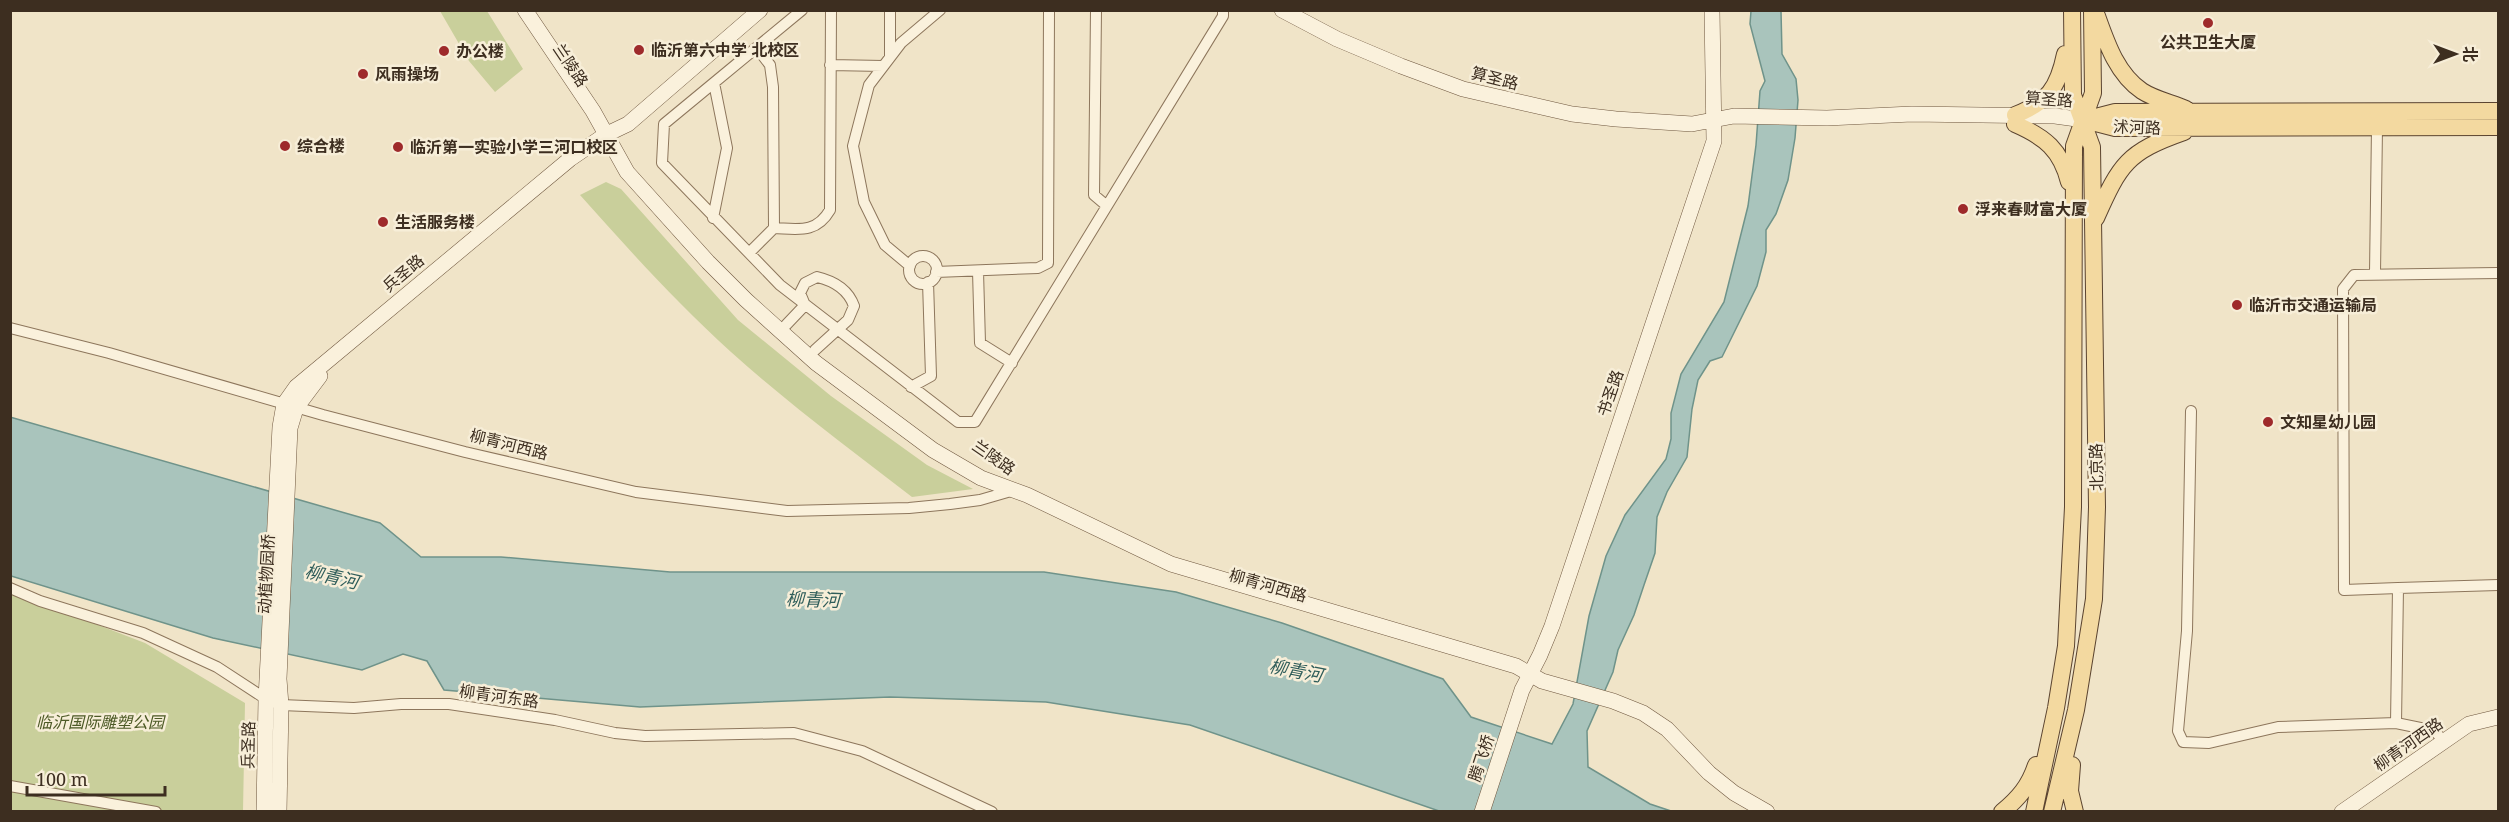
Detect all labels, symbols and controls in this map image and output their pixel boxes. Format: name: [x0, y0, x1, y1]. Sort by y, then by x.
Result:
marker: 公共卫生大厦: [2201, 16, 2215, 30]
north arrow: [2425, 24, 2485, 84]
place label: 公共卫生大厦: [2160, 31, 2256, 53]
street label: 兰陵路: [548, 39, 594, 91]
place label: 临沂第六中学 北校区: [651, 39, 799, 61]
place label: 办公楼: [456, 40, 504, 62]
marker: 临沂第六中学 北校区: [632, 43, 646, 57]
marker: 办公楼: [437, 44, 451, 58]
text: 北: [2459, 46, 2481, 62]
street label: 算圣路: [1469, 62, 1521, 94]
place label: 风雨操场: [375, 63, 439, 85]
marker: 风雨操场: [356, 67, 370, 81]
street label: 算圣路: [2024, 86, 2074, 112]
street label: 沭河路: [2113, 115, 2161, 139]
place label: 综合楼: [297, 135, 345, 157]
place label: 临沂第一实验小学三河口校区: [410, 136, 618, 158]
marker: 综合楼: [278, 139, 292, 153]
marker: 临沂第一实验小学三河口校区: [391, 140, 405, 154]
place label: 浮来春财富大厦: [1975, 198, 2087, 220]
marker: 浮来春财富大厦: [1956, 202, 1970, 216]
place label: 生活服务楼: [395, 211, 475, 233]
marker: 生活服务楼: [376, 215, 390, 229]
street label: 兵圣路: [378, 249, 428, 297]
place label: 临沂市交通运输局: [2249, 294, 2377, 316]
marker: 临沂市交通运输局: [2230, 298, 2244, 312]
street label: 书圣路: [1592, 367, 1628, 419]
place label: 文知星幼儿园: [2280, 411, 2376, 433]
marker: 文知星幼儿园: [2261, 415, 2275, 429]
street label: 柳青河西路: [468, 424, 550, 464]
street label: 兰陵路: [968, 434, 1020, 480]
street label: 北京路: [2085, 443, 2107, 491]
street label: 动植物园桥: [253, 533, 279, 615]
water label: 柳青河: [303, 558, 364, 594]
street label: 柳青河西路: [1227, 563, 1309, 607]
water label: 柳青河: [786, 586, 843, 612]
water label: 柳青河: [1267, 653, 1328, 688]
street label: 柳青河东路: [458, 680, 540, 712]
park label: 临沂国际雕塑公园: [36, 711, 166, 733]
street label: 柳青河西路: [2369, 712, 2447, 776]
street label: 兵圣路: [237, 721, 259, 769]
street label: 腾飞桥: [1463, 732, 1499, 784]
scale bar: [27, 759, 165, 797]
text: 100 m: [36, 767, 88, 791]

